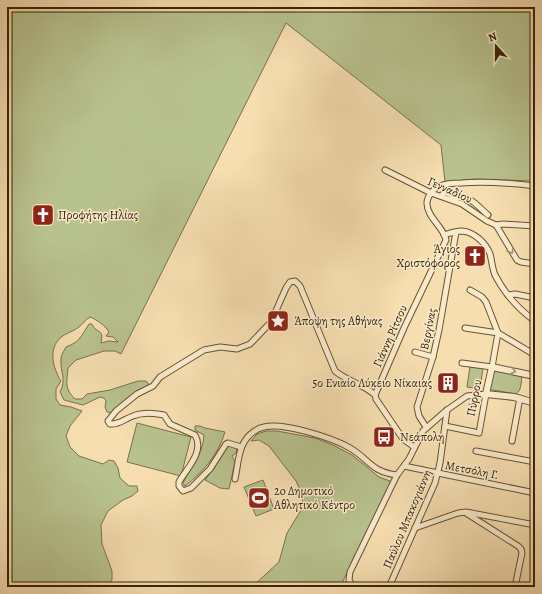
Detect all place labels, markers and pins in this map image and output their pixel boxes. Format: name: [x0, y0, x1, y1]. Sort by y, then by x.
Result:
church icon: Προφήτης Ηλίας: [30, 202, 56, 228]
place label: Προφήτης Ηλίας: [58, 207, 138, 223]
place label: Άγιος Χριστόφορος: [396, 241, 460, 271]
church icon: Άγιος Χριστόφορος: [462, 243, 488, 269]
place icon: Άποψη της Αθήνας: [265, 308, 291, 334]
place label: Άποψη της Αθήνας: [294, 313, 382, 329]
building icon: 5ο Ενιαίο Λύκειο Νίκαιας: [435, 370, 461, 396]
place label: 5ο Ενιαίο Λύκειο Νίκαιας: [312, 375, 432, 391]
bus stop icon: Νεάπολη: [371, 424, 397, 450]
place label: Νεάπολη: [400, 429, 444, 445]
place label: 2o Δημοτικό Αθλητικό Κέντρο: [273, 483, 355, 513]
sports icon: 2o Δημοτικό Αθλητικό Κέντρο: [246, 485, 272, 511]

